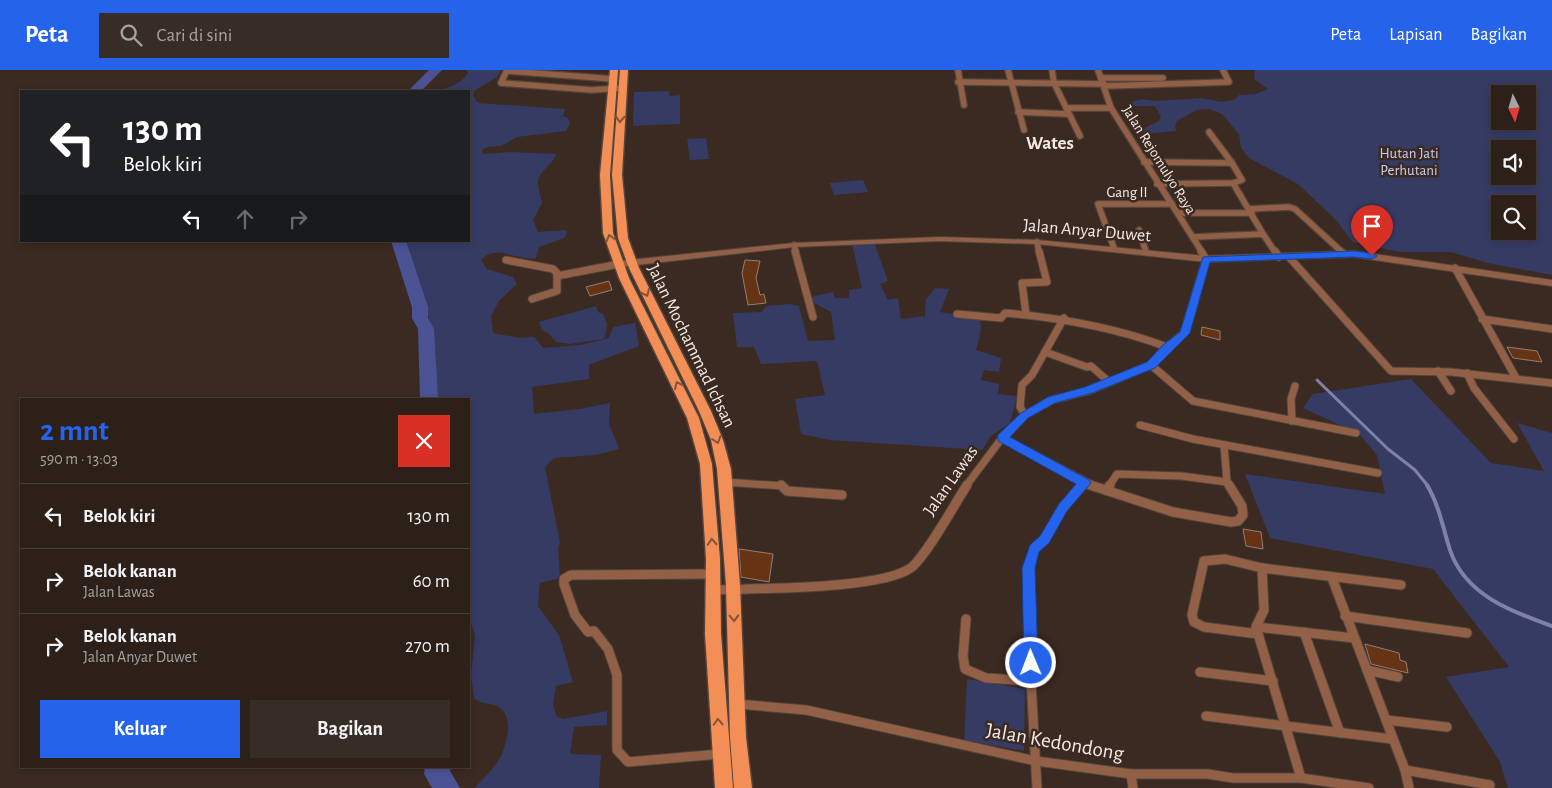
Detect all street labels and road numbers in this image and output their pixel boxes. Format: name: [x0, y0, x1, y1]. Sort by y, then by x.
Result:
street label: Jalan Rejomulyo Raya: [1119, 103, 1199, 217]
street label: Gang II: [1106, 185, 1148, 200]
street label: Jalan Anyar Duwet: [1022, 216, 1152, 246]
street label: Jalan Mochammad Ichsan: [644, 261, 738, 431]
street label: Jalan Lawas: [920, 443, 982, 519]
street label: Jalan Kedondong: [985, 720, 1126, 765]

